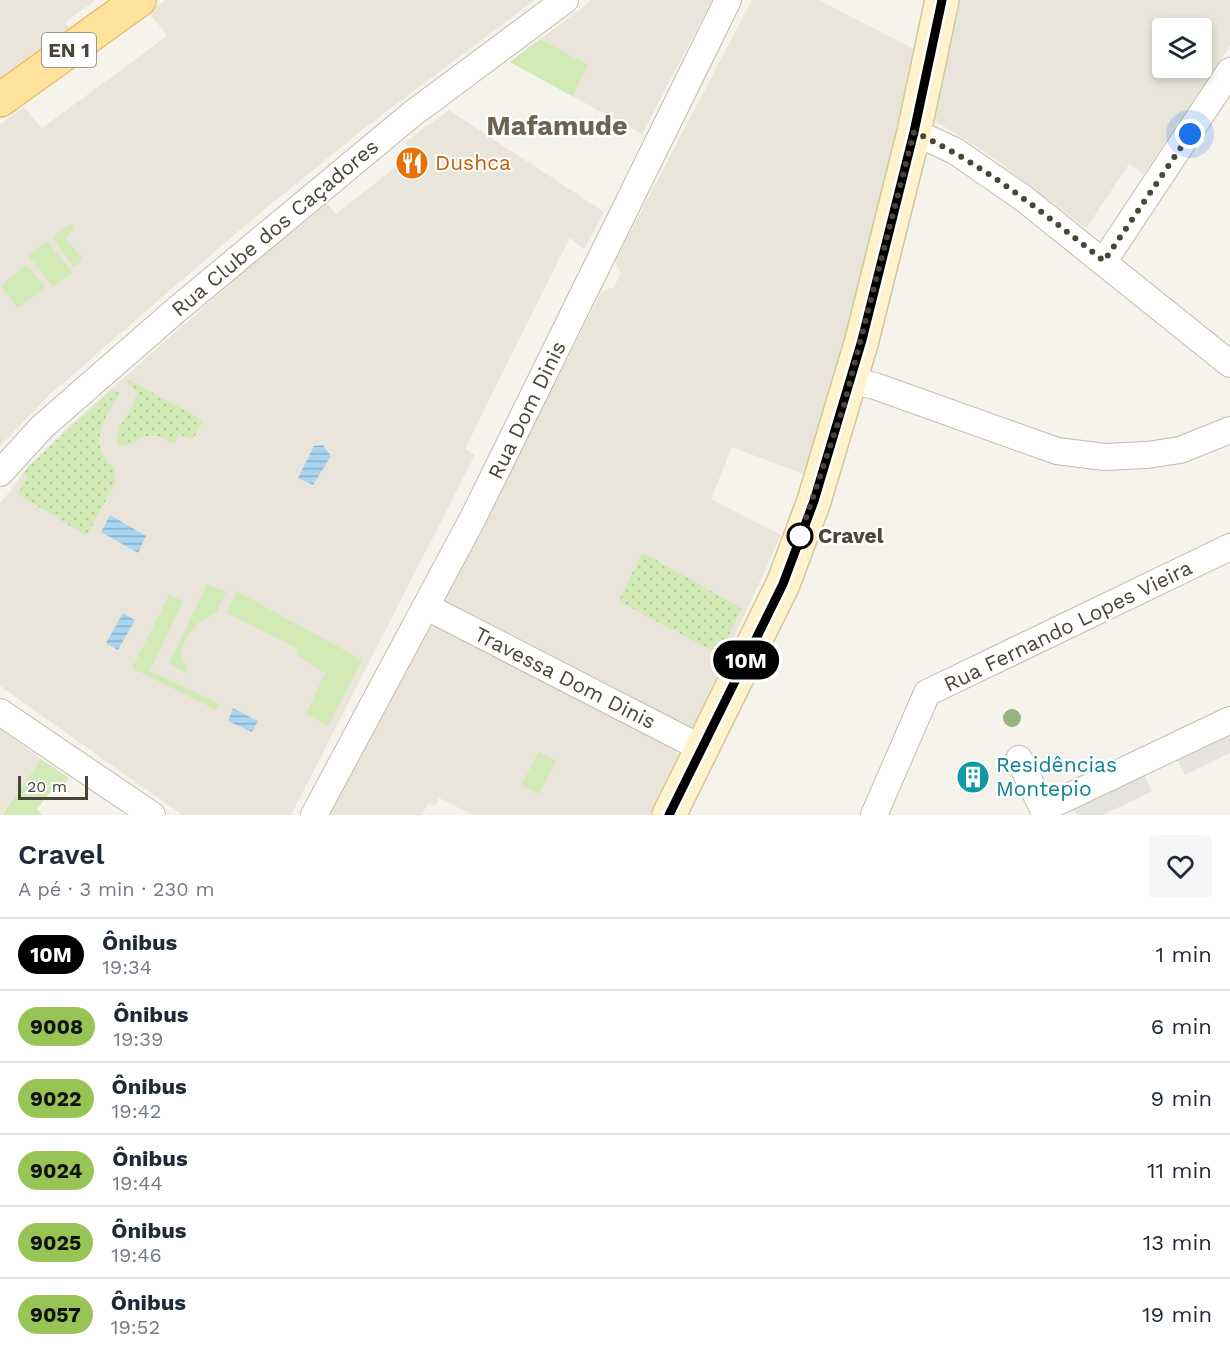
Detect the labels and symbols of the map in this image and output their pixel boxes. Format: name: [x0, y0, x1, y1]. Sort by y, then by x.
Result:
road number: EN 1: [42, 33, 96, 67]
district label: Mafamude: [486, 110, 628, 142]
your location: [1175, 119, 1205, 149]
street label: Rua Clube dos Caçadores: [166, 134, 383, 322]
restaurant icon: Dushca: [394, 145, 430, 181]
place label: Dushca: [435, 150, 511, 175]
street label: Rua Dom Dinis: [482, 337, 571, 483]
marker: Cravel: [787, 523, 813, 549]
place label: Cravel: [818, 523, 884, 548]
street label: Rua Fernando Lopes Vieira: [940, 554, 1196, 697]
street label: Travessa Dom Dinis: [470, 621, 660, 734]
line badge: 10M: [712, 640, 780, 680]
place label: Residências Montepio: [996, 752, 1117, 801]
building icon: Residências Montepio: [955, 759, 991, 795]
scale bar: [18, 773, 88, 800]

